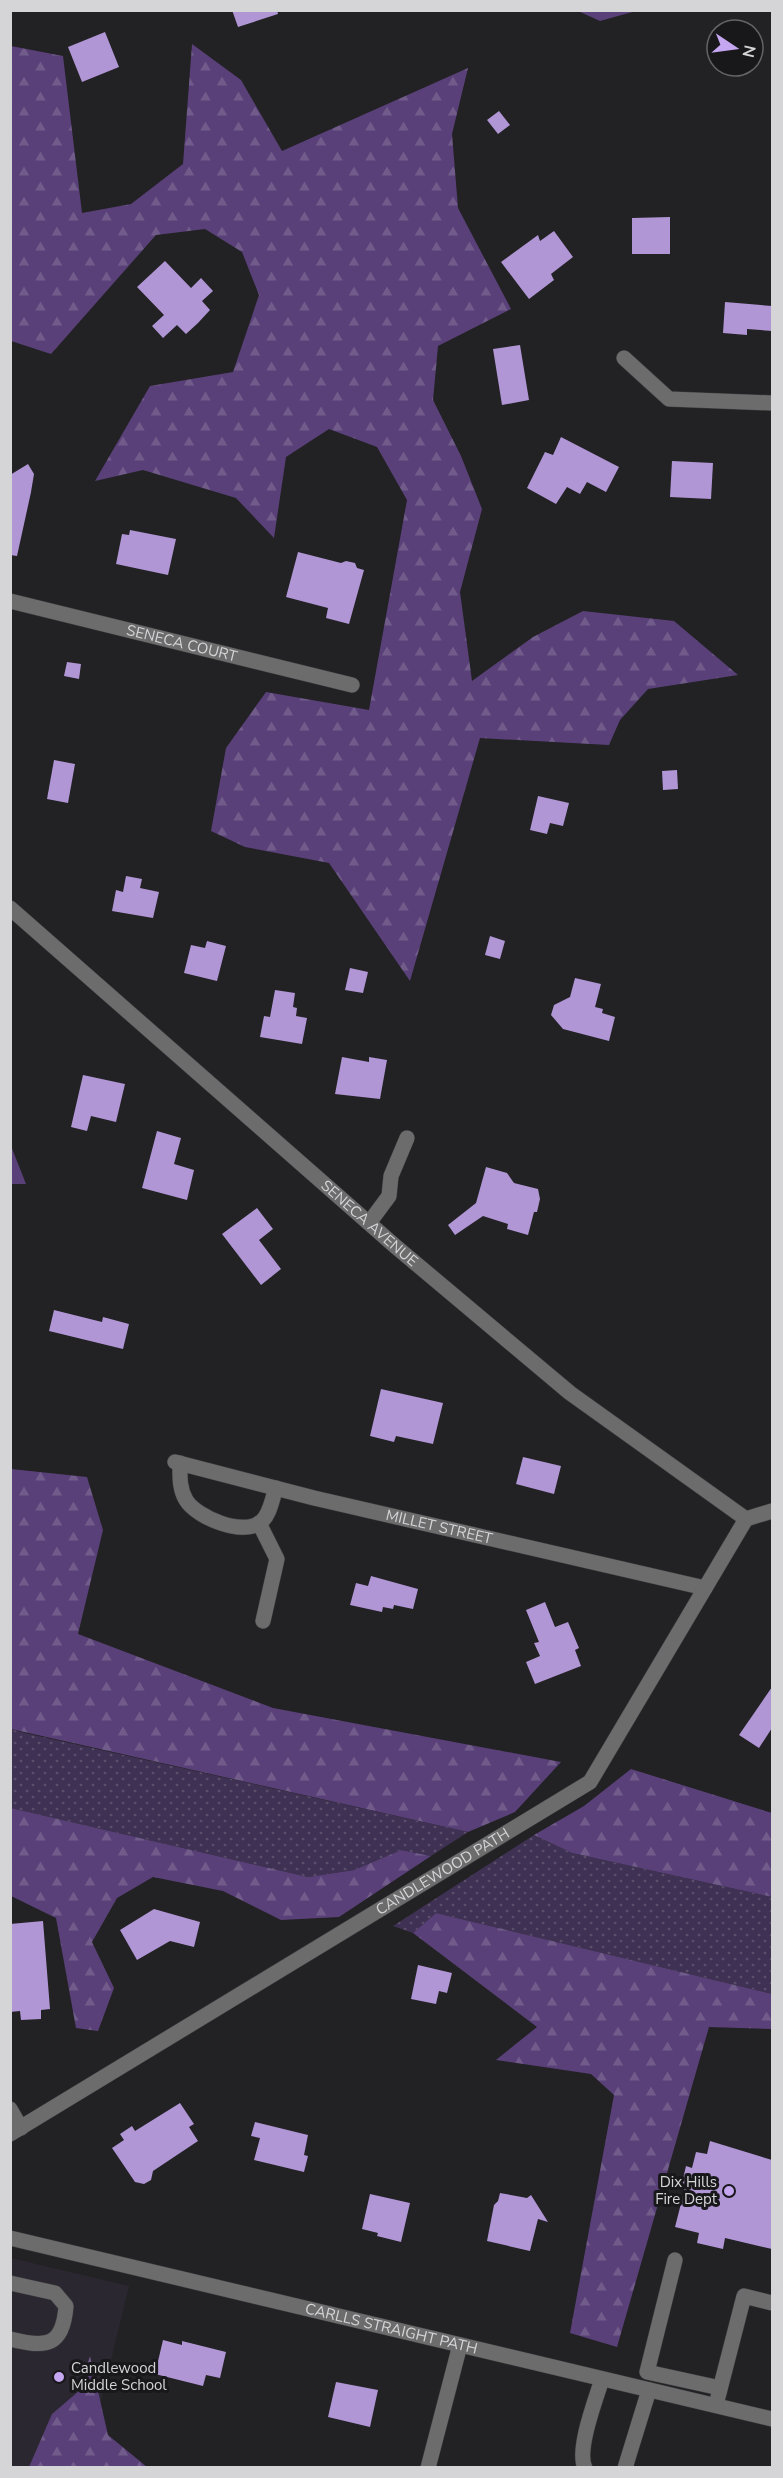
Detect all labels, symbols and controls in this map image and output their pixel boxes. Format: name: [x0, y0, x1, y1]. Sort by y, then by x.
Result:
north arrow: [705, 18, 765, 78]
text: N: [737, 43, 761, 59]
street label: SENECA COURT: [124, 620, 239, 666]
street label: SENECA AVENUE: [317, 1175, 422, 1271]
street label: MILLET STREET: [384, 1505, 494, 1549]
street label: CANDLEWOOD PATH: [372, 1823, 513, 1920]
place label: Dix Hills Fire Dept: [655, 2172, 718, 2209]
marker: Dix Hills Fire Dept: [722, 2184, 736, 2198]
street label: CARLLS STRAIGHT PATH: [303, 2298, 480, 2359]
place label: Candlewood Middle School: [71, 2358, 167, 2395]
marker: Candlewood Middle School: [52, 2370, 66, 2384]

